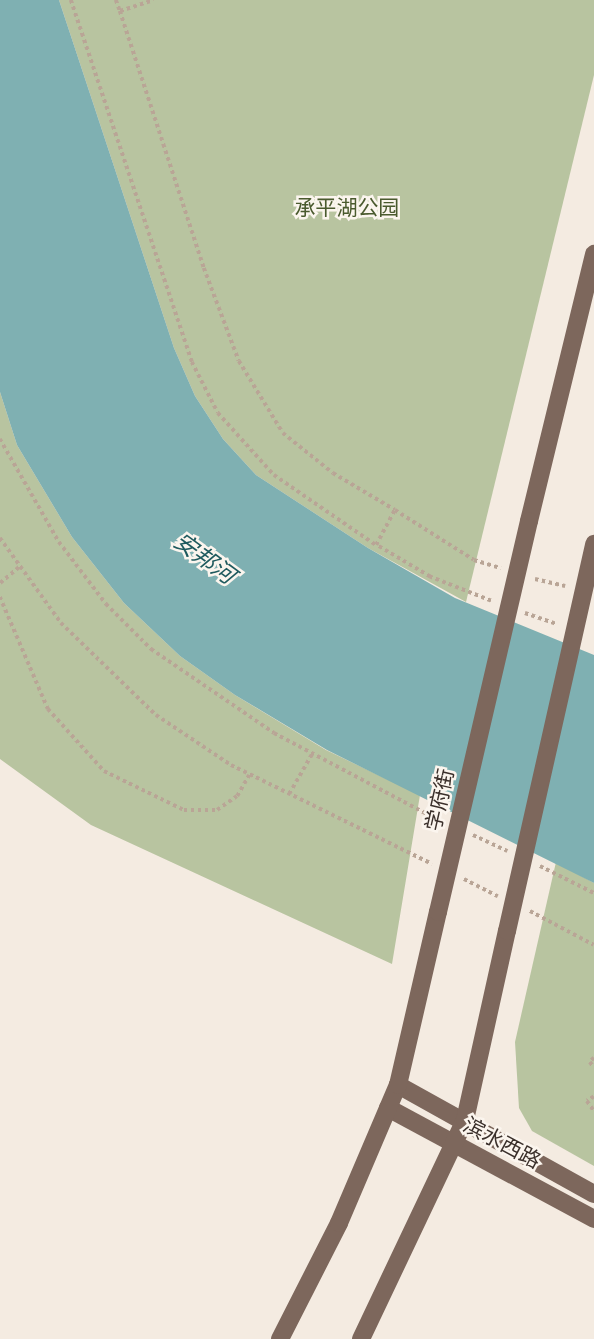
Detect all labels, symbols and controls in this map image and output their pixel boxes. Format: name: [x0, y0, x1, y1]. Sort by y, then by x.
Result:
park label: 承平湖公园: [295, 195, 399, 221]
water label: 安邦河: [168, 528, 240, 590]
street label: 学府街: [421, 766, 459, 834]
street label: 滨水西路: [459, 1112, 545, 1174]

